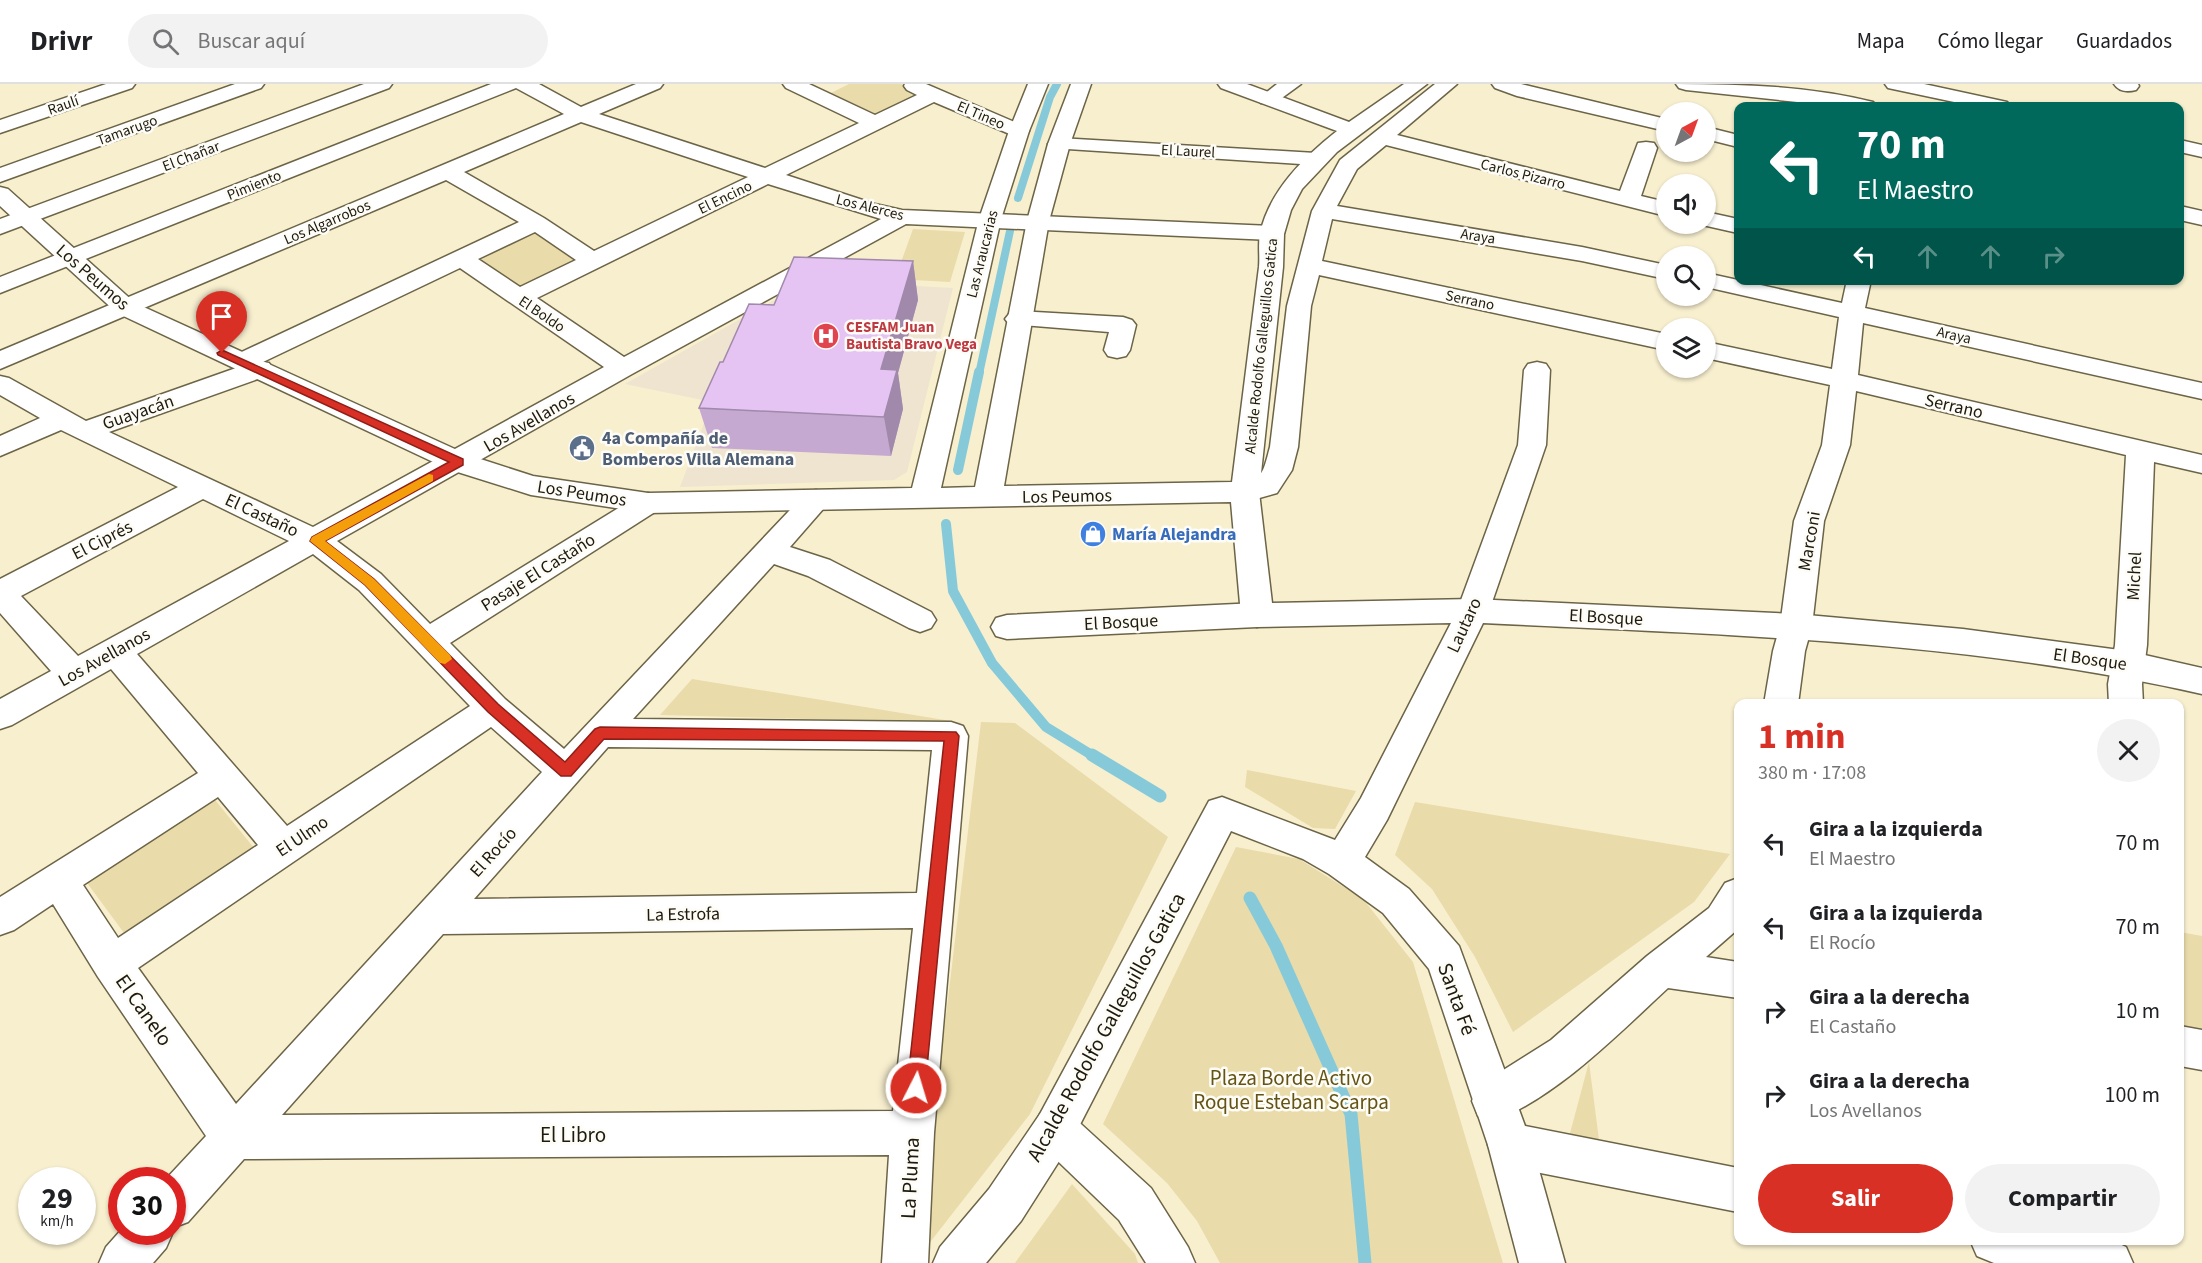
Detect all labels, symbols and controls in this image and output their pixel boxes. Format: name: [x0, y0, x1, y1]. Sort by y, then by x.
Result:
search box: [128, 14, 548, 68]
text: Drivr: [30, 21, 92, 61]
icon: search: [149, 25, 182, 58]
text: Buscar aquí: [197, 25, 305, 57]
text: Mapa: [1857, 26, 1905, 56]
text: Cómo llegar: [1938, 26, 2043, 56]
text: Guardados: [2076, 26, 2172, 56]
street label: Raulí: [45, 90, 83, 121]
street label: El Tineo: [954, 96, 1008, 135]
north arrow: [1656, 102, 1716, 162]
map controls: [1656, 102, 1716, 378]
street label: Tamarugo: [94, 110, 161, 151]
text: 70 m: [1857, 115, 1946, 175]
icon: left: [1758, 126, 1836, 204]
street label: El Chañar: [159, 136, 224, 177]
street label: El Laurel: [1160, 140, 1216, 163]
street label: Carlos Pizarro: [1478, 154, 1567, 195]
street label: Pimiento: [224, 165, 285, 206]
text: El Maestro: [1857, 171, 1974, 210]
button: sound: [1656, 174, 1716, 234]
street label: El Encino: [695, 175, 756, 220]
street label: Los Alerces: [834, 189, 906, 226]
street label: Los Algarrobos: [281, 195, 374, 250]
street label: Las Araucarias: [961, 208, 1004, 300]
street label: Araya: [1459, 223, 1497, 250]
street label: Alcalde Rodolfo Galleguillos Gatica: [1240, 237, 1283, 455]
street label: Los Peumos: [50, 238, 135, 316]
icon: left: [1848, 240, 1881, 273]
icon: ahead: [1911, 240, 1944, 273]
icon: ahead: [1974, 240, 2007, 273]
icon: right: [2037, 240, 2070, 273]
button: search: [1656, 246, 1716, 306]
street label: Serrano: [1444, 285, 1496, 316]
pin: [196, 291, 247, 353]
street label: El Boldo: [514, 291, 569, 338]
icon: arrive: [205, 300, 238, 333]
place label: CESFAM Juan Bautista Bravo Vega: [846, 317, 977, 355]
button: layers: [1656, 318, 1716, 378]
hospital icon: CESFAM Juan Bautista Bravo Vega: [811, 321, 841, 351]
street label: Araya: [1935, 321, 1973, 350]
street label: Los Avellanos: [479, 386, 580, 459]
street label: Serrano: [1922, 388, 1986, 425]
street label: Guayacán: [99, 389, 177, 436]
place label: 4a Compañía de Bomberos Villa Alemana: [602, 426, 794, 472]
public building icon: 4a Compañía de Bomberos Villa Alemana: [567, 433, 597, 463]
street label: Los Peumos: [535, 474, 628, 513]
street label: Los Peumos: [1022, 483, 1112, 510]
street label: El Castaño: [221, 488, 303, 543]
street label: Marconi: [1792, 509, 1827, 573]
street label: El Ciprés: [68, 515, 137, 566]
shop icon: María Alejandra: [1078, 519, 1108, 549]
place label: María Alejandra: [1112, 522, 1236, 547]
street label: Pasaje El Castaño: [476, 527, 600, 618]
street label: Michel: [2121, 551, 2148, 601]
street label: Lautaro: [1441, 594, 1488, 657]
street label: El Bosque: [1568, 603, 1644, 632]
street label: El Bosque: [1083, 608, 1159, 637]
street label: Los Avellanos: [54, 622, 155, 693]
street label: El Bosque: [2051, 642, 2128, 677]
text: 1 min: [1758, 711, 1846, 762]
button: close: [2097, 719, 2160, 782]
text: 380 m · 17:08: [1758, 759, 1866, 787]
street label: El Ulmo: [271, 810, 334, 863]
text: Gira a la izquierda: [1809, 813, 1983, 845]
street label: El Rocío: [464, 822, 523, 883]
icon: left: [1758, 827, 1791, 860]
text: 70 m: [2115, 827, 2160, 859]
text: El Maestro: [1809, 845, 1896, 873]
street label: Alcalde Rodolfo Galleguillos Gatica: [1019, 887, 1193, 1167]
text: Gira a la izquierda: [1809, 897, 1983, 929]
street label: La Estrofa: [646, 901, 720, 928]
icon: left: [1758, 911, 1791, 944]
text: 70 m: [2115, 911, 2160, 943]
text: El Rocío: [1809, 929, 1876, 957]
street label: Santa Fé: [1430, 959, 1484, 1039]
street label: El Canelo: [108, 968, 180, 1052]
text: Gira a la derecha: [1809, 981, 1970, 1013]
icon: right: [1758, 995, 1791, 1028]
text: 10 m: [2115, 995, 2160, 1027]
text: El Castaño: [1809, 1013, 1896, 1041]
position arrow: [884, 1056, 948, 1120]
park label: Plaza Borde Activo Roque Esteban Scarpa: [1193, 1063, 1389, 1117]
text: Gira a la derecha: [1809, 1065, 1970, 1097]
icon: right: [1758, 1079, 1791, 1112]
text: 100 m: [2105, 1079, 2160, 1111]
text: Los Avellanos: [1809, 1097, 1922, 1125]
street label: El Libro: [540, 1120, 606, 1150]
street label: La Pluma: [893, 1136, 927, 1220]
button: Salir: [1758, 1164, 1953, 1233]
button: Compartir: [1965, 1164, 2160, 1233]
speed limit sign: 30: [108, 1167, 186, 1245]
text: 29: [41, 1177, 73, 1220]
text: km/h: [40, 1211, 74, 1232]

